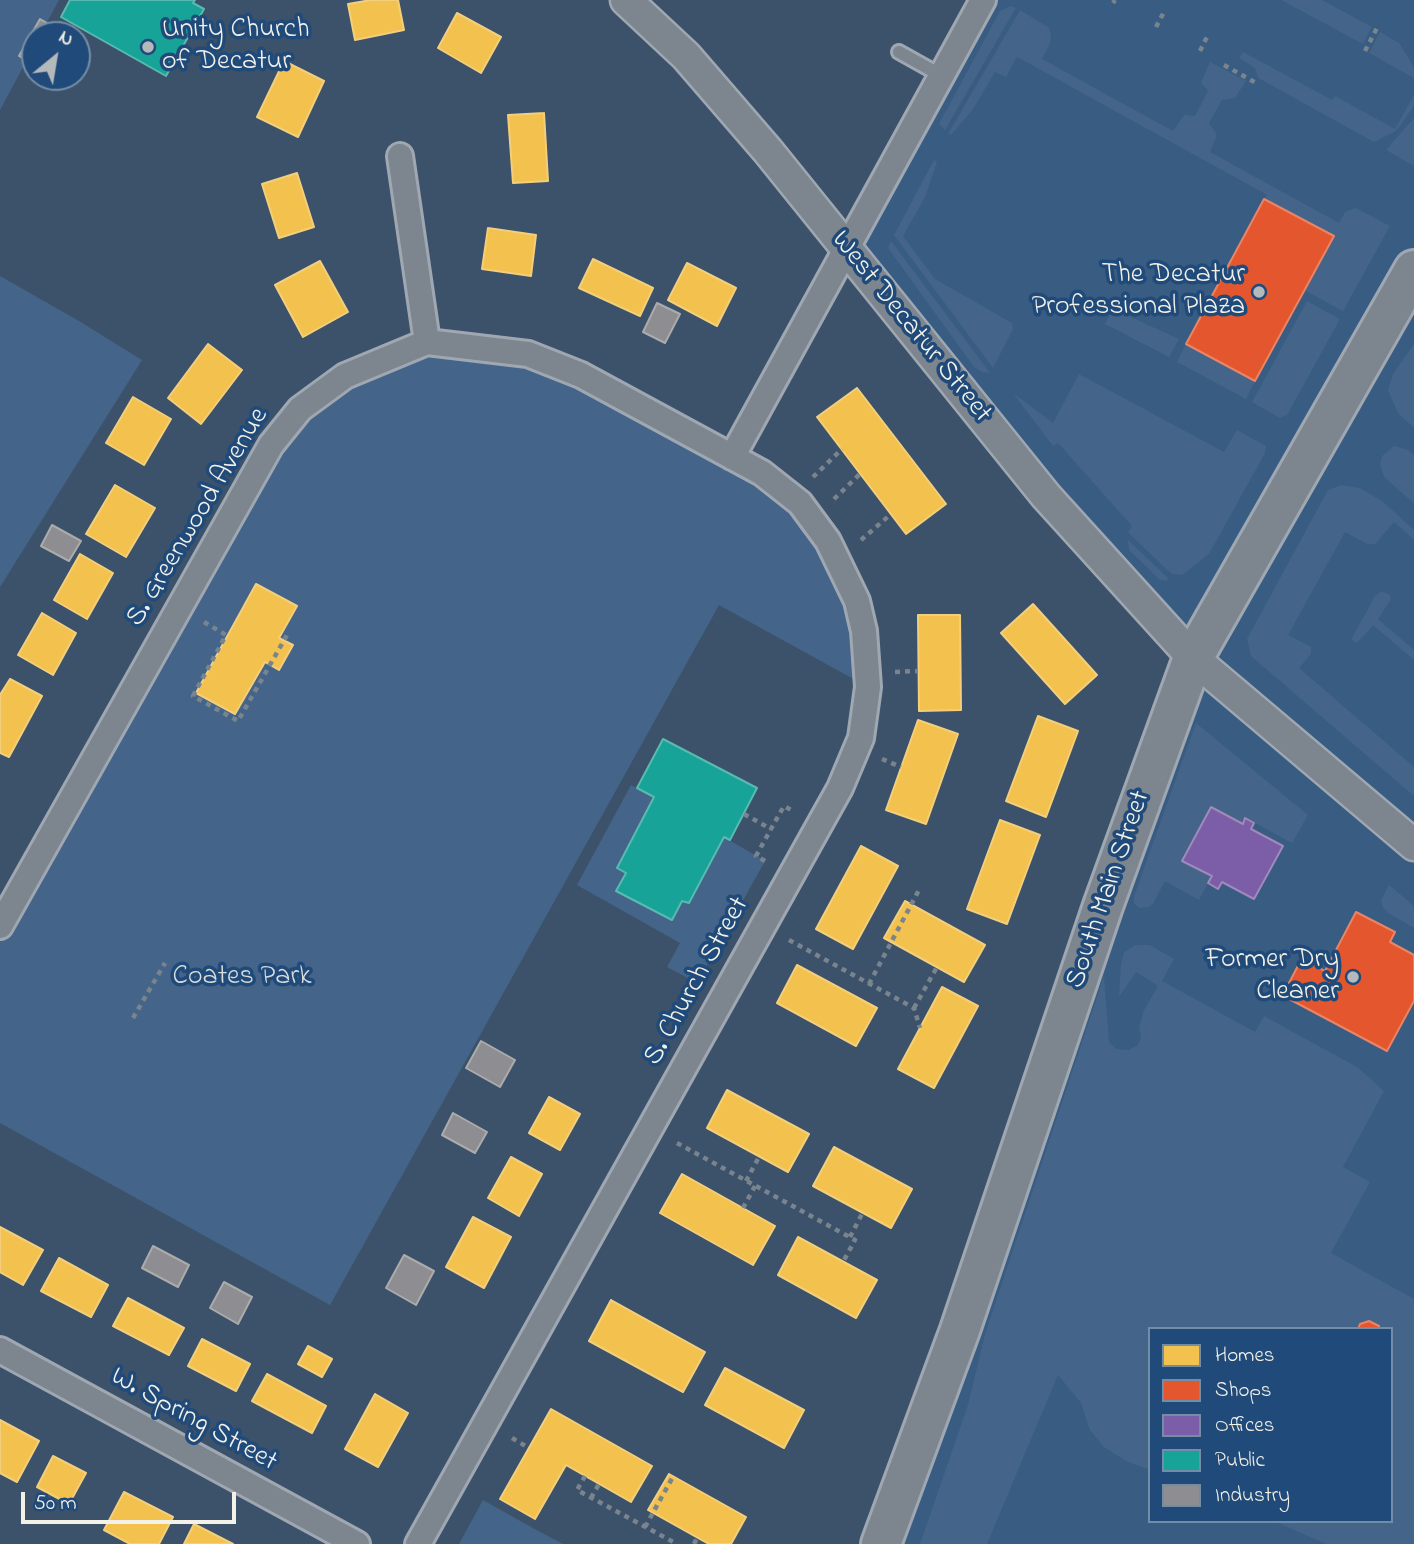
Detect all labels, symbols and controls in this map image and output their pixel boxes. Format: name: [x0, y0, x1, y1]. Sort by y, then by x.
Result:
place label: Unity Church of Decatur: [162, 14, 310, 80]
north arrow: [21, 21, 91, 91]
text: N: [53, 24, 78, 54]
marker: Unity Church of Decatur: [140, 39, 156, 55]
street label: West Decatur Street: [822, 225, 998, 431]
place label: The Decatur Professional Plaza: [1032, 259, 1245, 325]
marker: The Decatur Professional Plaza: [1251, 284, 1267, 300]
street label: S. Greenwood Avenue: [120, 402, 278, 634]
street label: South Main Street: [1060, 787, 1160, 993]
street label: S. Church Street: [638, 892, 758, 1072]
place label: Former Dry Cleaner: [1205, 944, 1339, 1010]
park label: Coates Park: [173, 961, 311, 995]
marker: Former Dry Cleaner: [1345, 969, 1361, 985]
legend: [1148, 1327, 1393, 1523]
text: Homes: [1215, 1341, 1275, 1371]
street label: W. Spring Street: [104, 1361, 282, 1481]
text: Shops: [1215, 1376, 1272, 1406]
text: Offices: [1215, 1411, 1274, 1441]
text: Public: [1215, 1446, 1265, 1476]
scale bar: [24, 1478, 240, 1522]
text: Industry: [1215, 1481, 1290, 1511]
text: 50 m: [34, 1489, 77, 1519]

